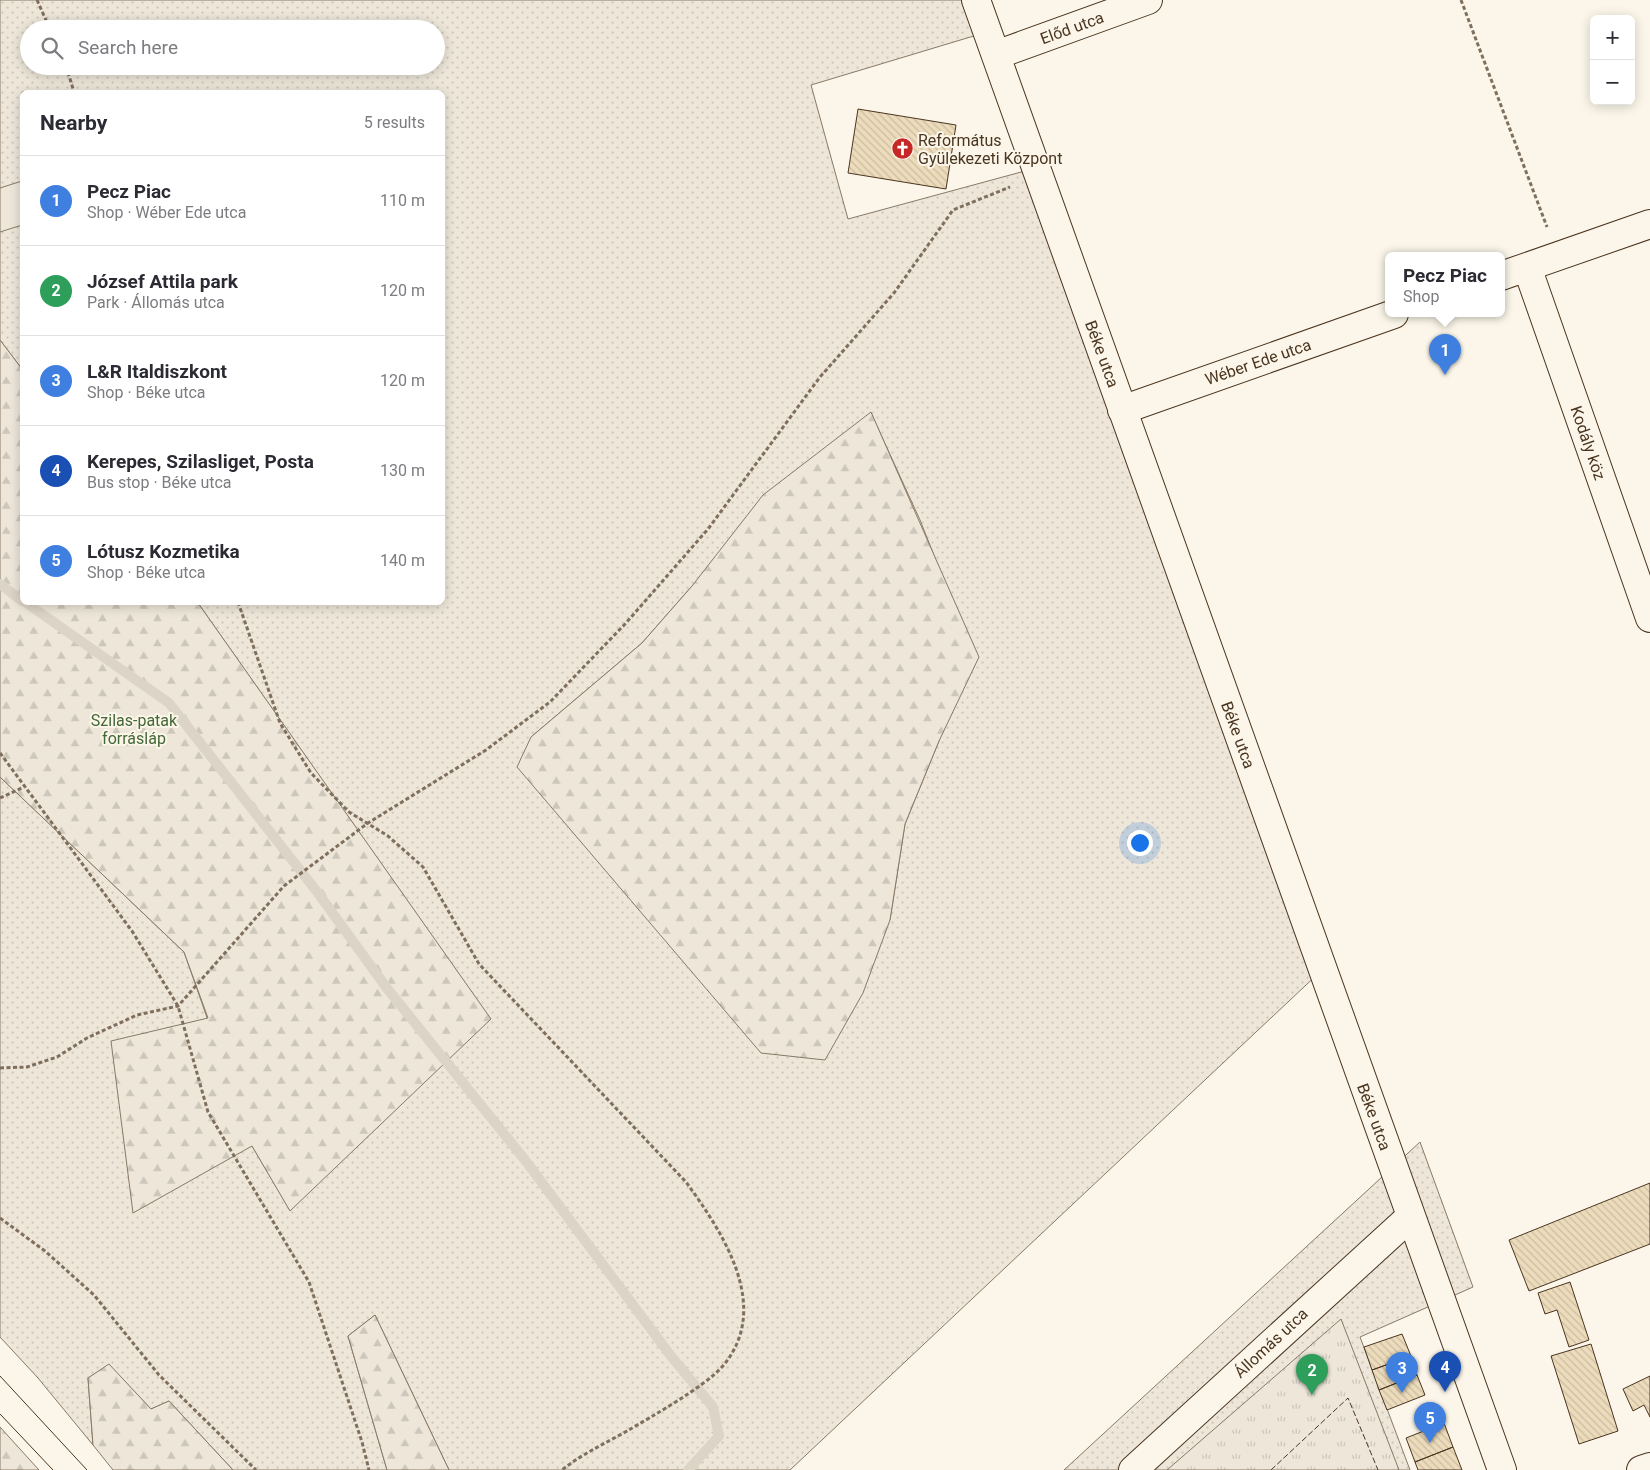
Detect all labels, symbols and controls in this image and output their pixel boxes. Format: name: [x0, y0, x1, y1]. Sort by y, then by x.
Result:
street label: Előd utca: [1038, 8, 1106, 48]
map controls: [1590, 15, 1635, 105]
button: +: [1590, 15, 1635, 60]
search box: [20, 20, 445, 75]
icon: search: [38, 34, 66, 62]
text: Search here: [78, 36, 178, 59]
button: −: [1590, 60, 1635, 105]
text: Nearby: [40, 111, 107, 135]
text: 5 results: [364, 113, 425, 132]
place label: Református Gyülekezeti Központ: [918, 131, 1062, 168]
church icon: Református Gyülekezeti Központ: [890, 137, 914, 161]
text: Pecz Piac: [87, 180, 171, 203]
text: 1: [51, 191, 61, 210]
text: 110 m: [380, 191, 425, 210]
text: Shop · Wéber Ede utca: [87, 203, 246, 222]
popup: [1385, 252, 1505, 317]
text: Pecz Piac: [1403, 264, 1487, 287]
text: József Attila park: [87, 270, 238, 293]
text: 2: [51, 281, 61, 300]
text: 120 m: [380, 281, 425, 300]
text: Shop: [1403, 287, 1439, 306]
text: Park · Állomás utca: [87, 293, 225, 312]
street label: Béke utca: [1081, 318, 1123, 390]
pin: 1: [1429, 334, 1461, 375]
street label: Wéber Ede utca: [1202, 335, 1314, 389]
text: L&R Italdiszkont: [87, 360, 227, 383]
text: 3: [51, 371, 61, 390]
text: 120 m: [380, 371, 425, 390]
text: Shop · Béke utca: [87, 383, 206, 402]
street label: Kodály köz: [1566, 403, 1610, 483]
text: Kerepes, Szilasliget, Posta: [87, 450, 314, 473]
text: 4: [51, 461, 61, 480]
text: 130 m: [380, 461, 425, 480]
text: Bus stop · Béke utca: [87, 473, 232, 492]
text: Lótusz Kozmetika: [87, 540, 240, 563]
text: 5: [51, 551, 61, 570]
text: 140 m: [380, 551, 425, 570]
text: Shop · Béke utca: [87, 563, 206, 582]
street label: Béke utca: [1217, 699, 1259, 771]
park label: Szilas-patak forrásláp: [91, 711, 178, 748]
your location: [1127, 830, 1153, 856]
street label: Béke utca: [1353, 1081, 1395, 1153]
street label: Állomás utca: [1230, 1304, 1312, 1382]
pin: 4: [1429, 1351, 1461, 1392]
pin: 3: [1386, 1352, 1418, 1393]
pin: 2: [1296, 1354, 1328, 1395]
pin: 5: [1414, 1402, 1446, 1443]

